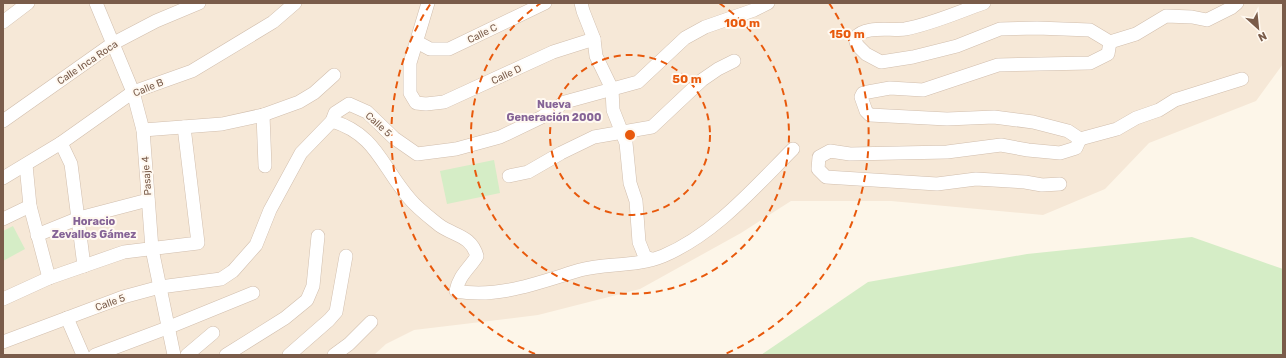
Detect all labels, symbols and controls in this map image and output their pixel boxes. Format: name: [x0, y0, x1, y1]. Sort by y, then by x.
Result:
north arrow: [1238, 8, 1278, 48]
text: 100 m: [724, 16, 760, 30]
street label: Calle C: [466, 21, 500, 46]
text: 150 m: [829, 27, 865, 41]
text: N: [1256, 29, 1269, 44]
street label: Calle Inca Roca: [55, 38, 120, 88]
street label: Calle D: [489, 63, 524, 87]
text: 50 m: [672, 72, 702, 86]
street label: Calle B: [131, 76, 166, 99]
district label: Nueva Generación 2000: [507, 98, 601, 124]
street label: Calle 5: [363, 110, 394, 140]
centre of rings: [623, 128, 637, 142]
street label: Pasaje 4: [140, 156, 154, 196]
district label: Horacio Zevallos Gámez: [52, 215, 136, 241]
street label: Calle 5: [94, 292, 127, 314]

